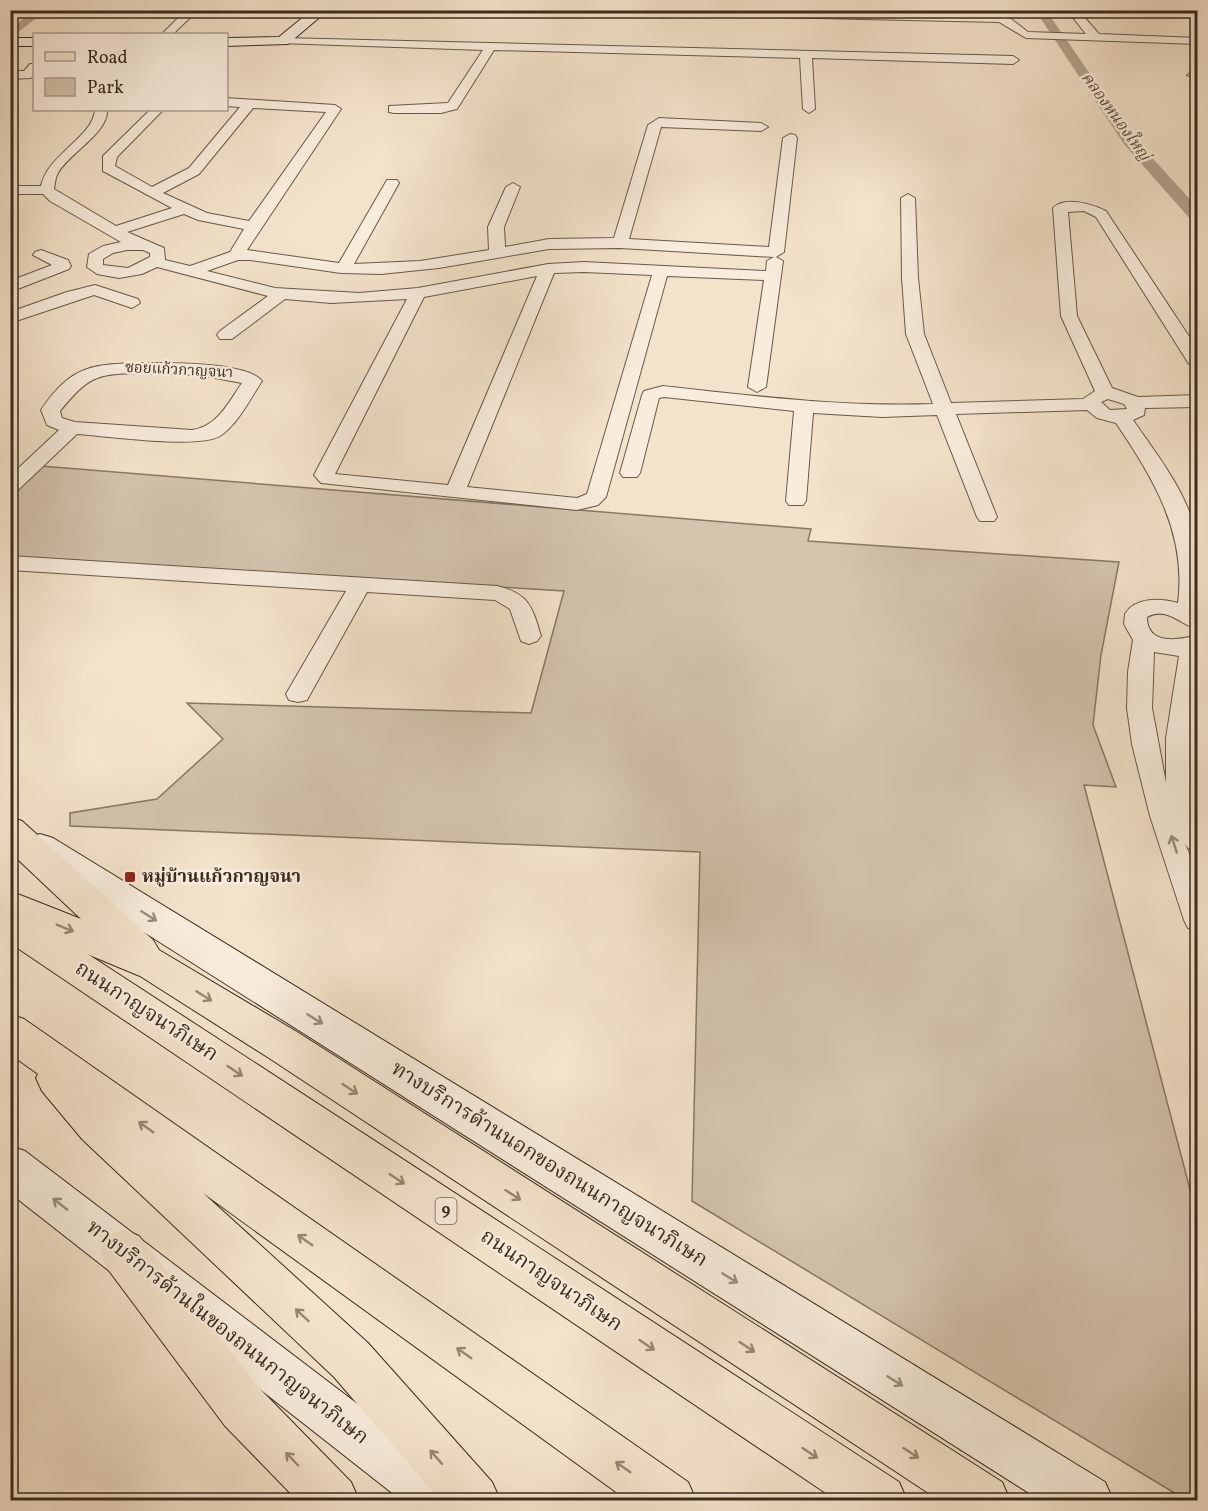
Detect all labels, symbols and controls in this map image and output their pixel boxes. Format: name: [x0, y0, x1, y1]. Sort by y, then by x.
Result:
legend: [33, 33, 228, 111]
text: Road: [87, 46, 128, 71]
water label: คลองหนองใหญ่: [1075, 67, 1157, 167]
text: Park: [87, 76, 124, 101]
street label: ซอยแก้วกาญจนา: [124, 358, 234, 384]
one-way arrow: [1167, 835, 1178, 854]
place label: หมู่บ้านแก้วกาญจนา: [142, 865, 301, 890]
marker: หมู่บ้านแก้วกาญจนา: [123, 870, 137, 884]
one-way arrow: [140, 910, 157, 922]
one-way arrow: [55, 924, 73, 935]
street label: ถนนกาญจนาภิเษก: [69, 955, 223, 1069]
one-way arrow: [195, 990, 212, 1002]
one-way arrow: [306, 1013, 323, 1025]
street label: ทางบริการด้านนอกของถนนกาญจนาภิเษก: [385, 1055, 713, 1275]
one-way arrow: [226, 1065, 243, 1077]
one-way arrow: [341, 1082, 358, 1095]
one-way arrow: [139, 1121, 155, 1133]
one-way arrow: [389, 1173, 405, 1185]
one-way arrow: [504, 1189, 521, 1201]
one-way arrow: [52, 1197, 68, 1210]
road number: 9: [436, 1198, 456, 1224]
street label: ทางบริการด้านในของถนนกาญจนาภิเษก: [80, 1212, 375, 1452]
street label: ถนนกาญจนาภิเษก: [474, 1223, 628, 1339]
one-way arrow: [298, 1234, 314, 1246]
one-way arrow: [721, 1272, 738, 1284]
one-way arrow: [295, 1308, 310, 1322]
one-way arrow: [638, 1339, 655, 1351]
one-way arrow: [738, 1341, 755, 1353]
one-way arrow: [456, 1347, 472, 1359]
one-way arrow: [886, 1375, 903, 1387]
one-way arrow: [801, 1447, 817, 1459]
one-way arrow: [902, 1447, 919, 1459]
one-way arrow: [429, 1449, 443, 1464]
one-way arrow: [285, 1451, 300, 1466]
one-way arrow: [615, 1460, 631, 1473]

